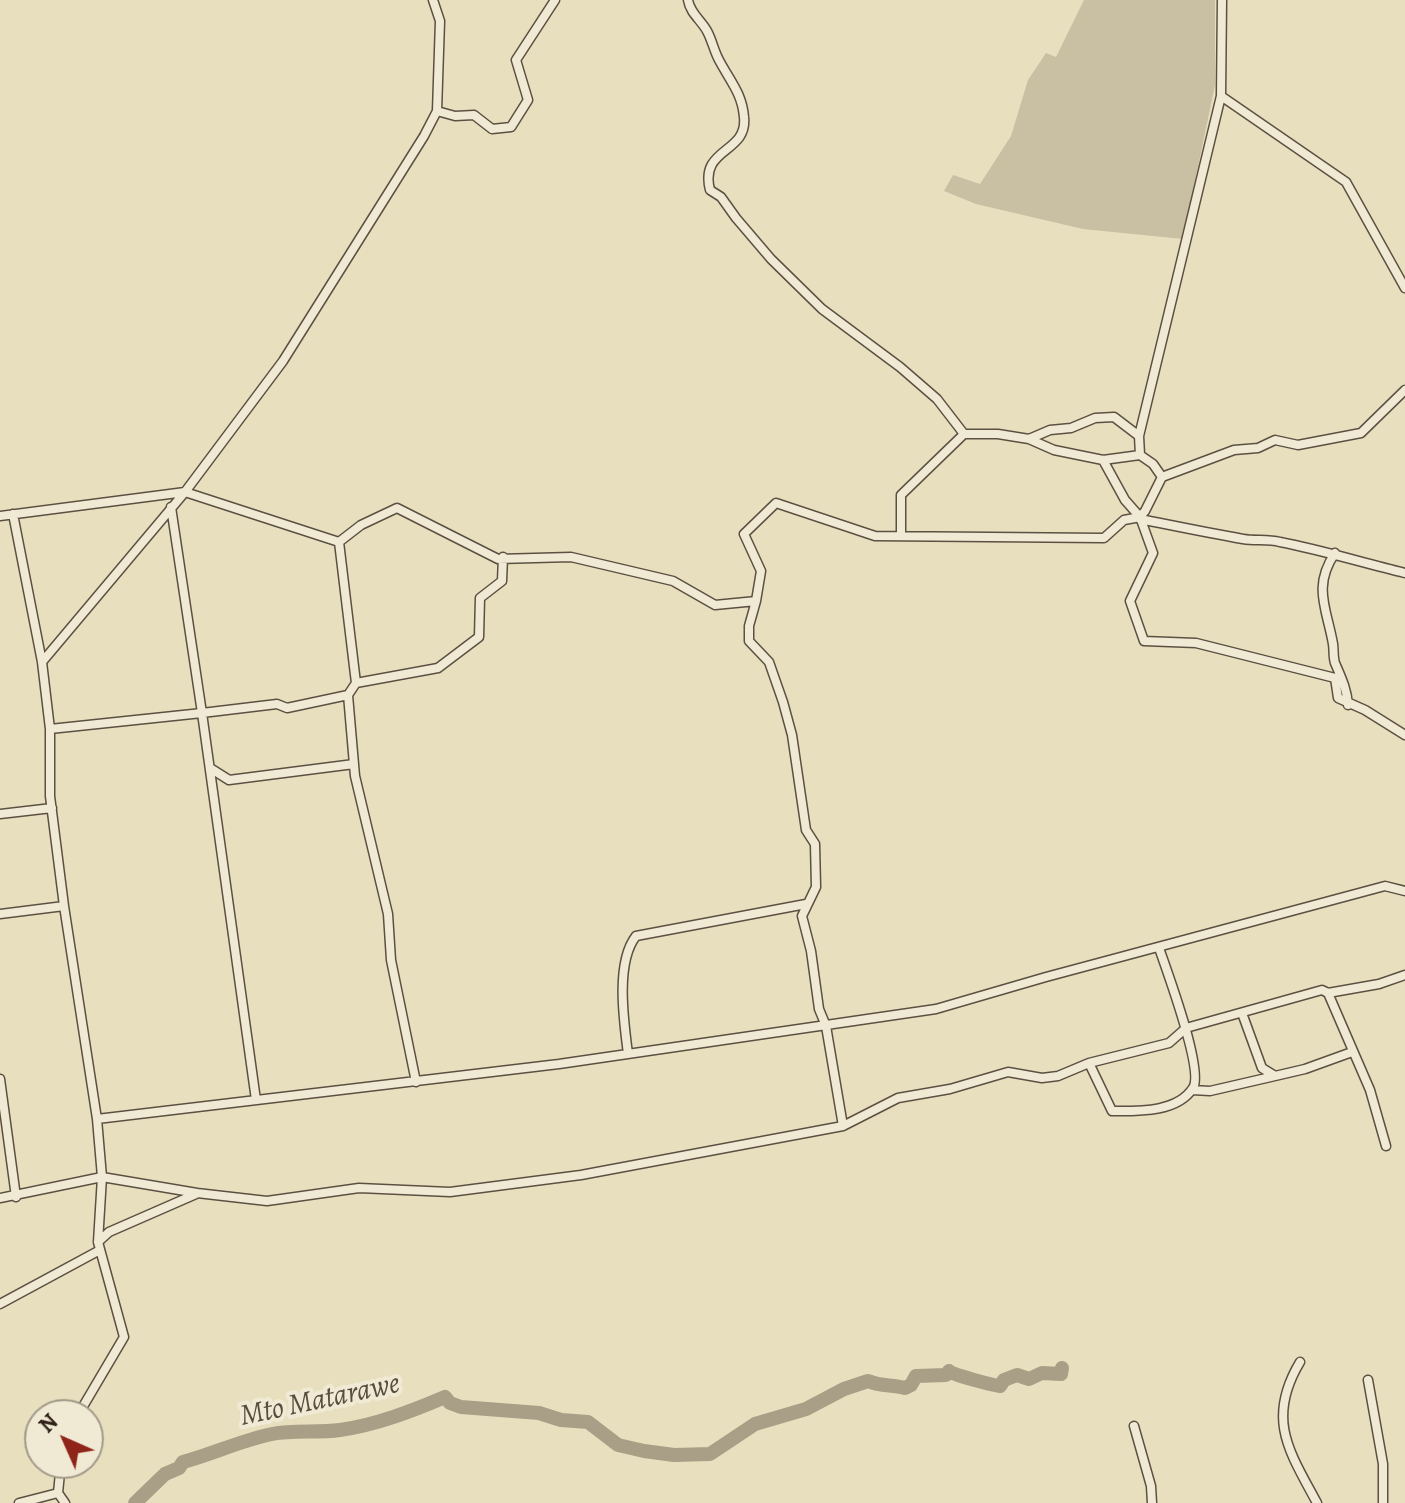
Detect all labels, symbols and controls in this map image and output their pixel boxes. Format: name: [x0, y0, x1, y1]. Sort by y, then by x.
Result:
water label: Mto Matarawe: [237, 1366, 403, 1436]
north arrow: [24, 1399, 104, 1479]
text: N: [32, 1407, 65, 1440]

